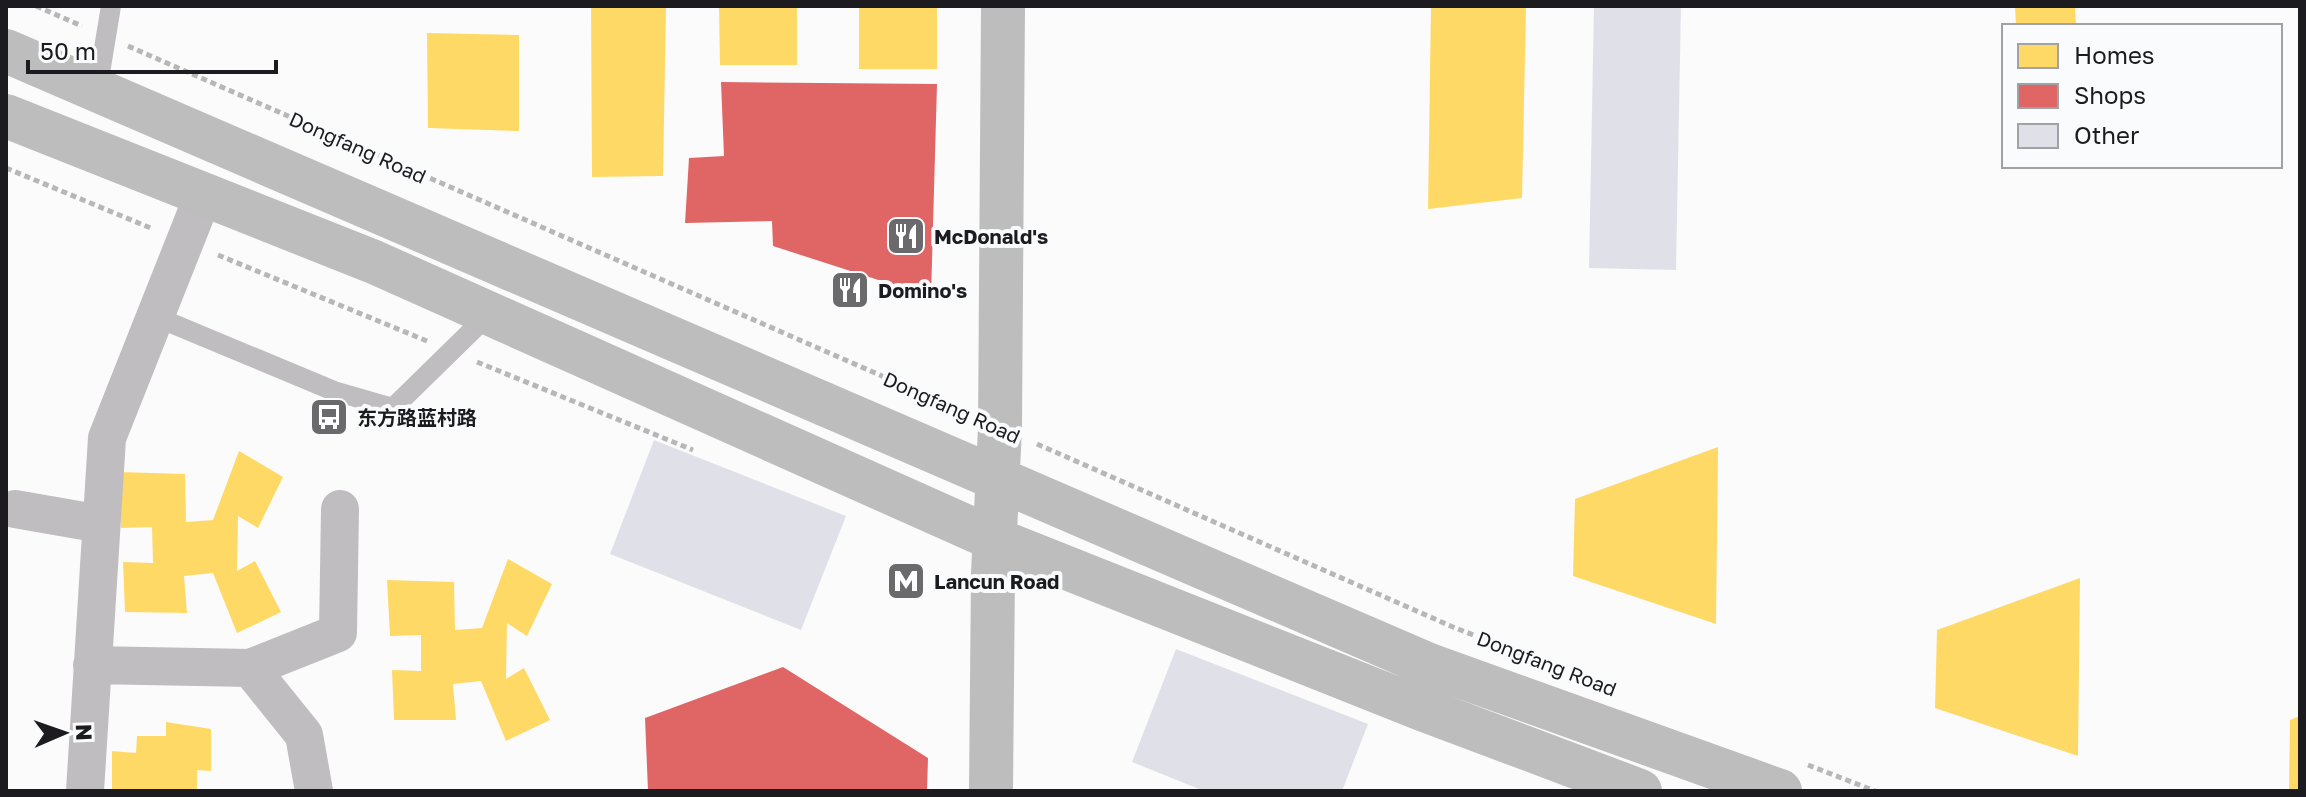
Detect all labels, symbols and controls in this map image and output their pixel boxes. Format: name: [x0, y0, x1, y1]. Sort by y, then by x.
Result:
scale bar: [28, 24, 276, 74]
legend: [2002, 24, 2282, 168]
text: 50 m: [40, 36, 96, 65]
text: Homes: [2074, 40, 2155, 69]
text: Shops: [2074, 80, 2146, 109]
street label: Dongfang Road: [286, 106, 430, 188]
text: Other: [2074, 120, 2139, 149]
restaurant icon: McDonald's: [885, 215, 927, 257]
place label: McDonald's: [934, 224, 1048, 248]
restaurant icon: Domino's: [829, 269, 871, 311]
place label: Domino's: [878, 278, 967, 302]
street label: Dongfang Road: [880, 366, 1024, 448]
bus stop icon: 东方路蓝村路: [308, 396, 350, 438]
place label: 东方路蓝村路: [357, 405, 477, 429]
metro station icon: Lancun Road: [885, 560, 927, 602]
place label: Lancun Road: [934, 569, 1059, 593]
street label: Dongfang Road: [1474, 625, 1620, 701]
north arrow: [24, 693, 104, 773]
text: N: [71, 723, 98, 741]

